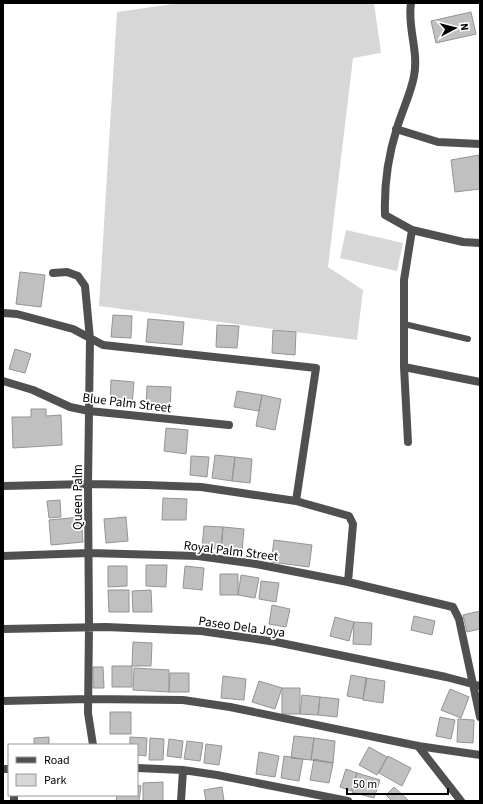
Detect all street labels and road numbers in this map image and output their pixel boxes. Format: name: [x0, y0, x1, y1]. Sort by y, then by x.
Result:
street label: Blue Palm Street: [81, 389, 173, 417]
street label: Queen Palm: [69, 464, 87, 530]
street label: Royal Palm Street: [183, 536, 280, 566]
street label: Paseo Dela Joya: [197, 612, 286, 642]

